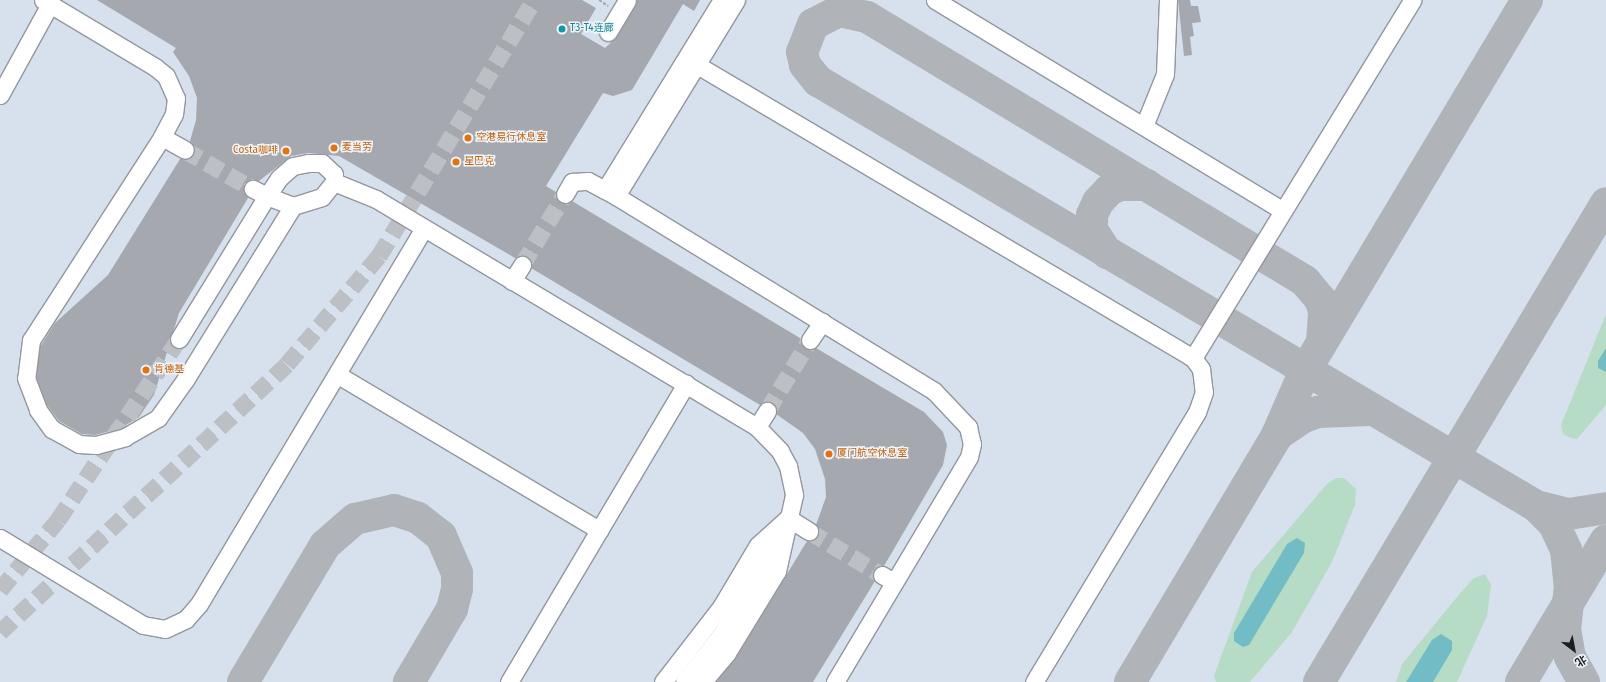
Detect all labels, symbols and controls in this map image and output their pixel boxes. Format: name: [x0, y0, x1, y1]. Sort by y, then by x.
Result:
place label: T3-T4连廊: [570, 23, 614, 35]
marker: T3-T4连廊: [557, 24, 567, 34]
place label: 空港易行休息室: [476, 132, 546, 144]
marker: 空港易行休息室: [463, 133, 473, 143]
place label: 麦当劳: [342, 142, 372, 154]
marker: 麦当劳: [329, 143, 339, 153]
place label: Costa咖啡: [233, 145, 278, 157]
marker: Costa咖啡: [281, 146, 291, 156]
place label: 星巴克: [464, 156, 494, 168]
marker: 星巴克: [451, 157, 461, 167]
place label: 肯德基: [154, 364, 184, 376]
marker: 肯德基: [141, 365, 151, 375]
place label: 厦门航空休息室: [837, 448, 907, 460]
marker: 厦门航空休息室: [824, 449, 834, 459]
north arrow: [1554, 630, 1594, 670]
text: 北: [1573, 652, 1589, 669]

